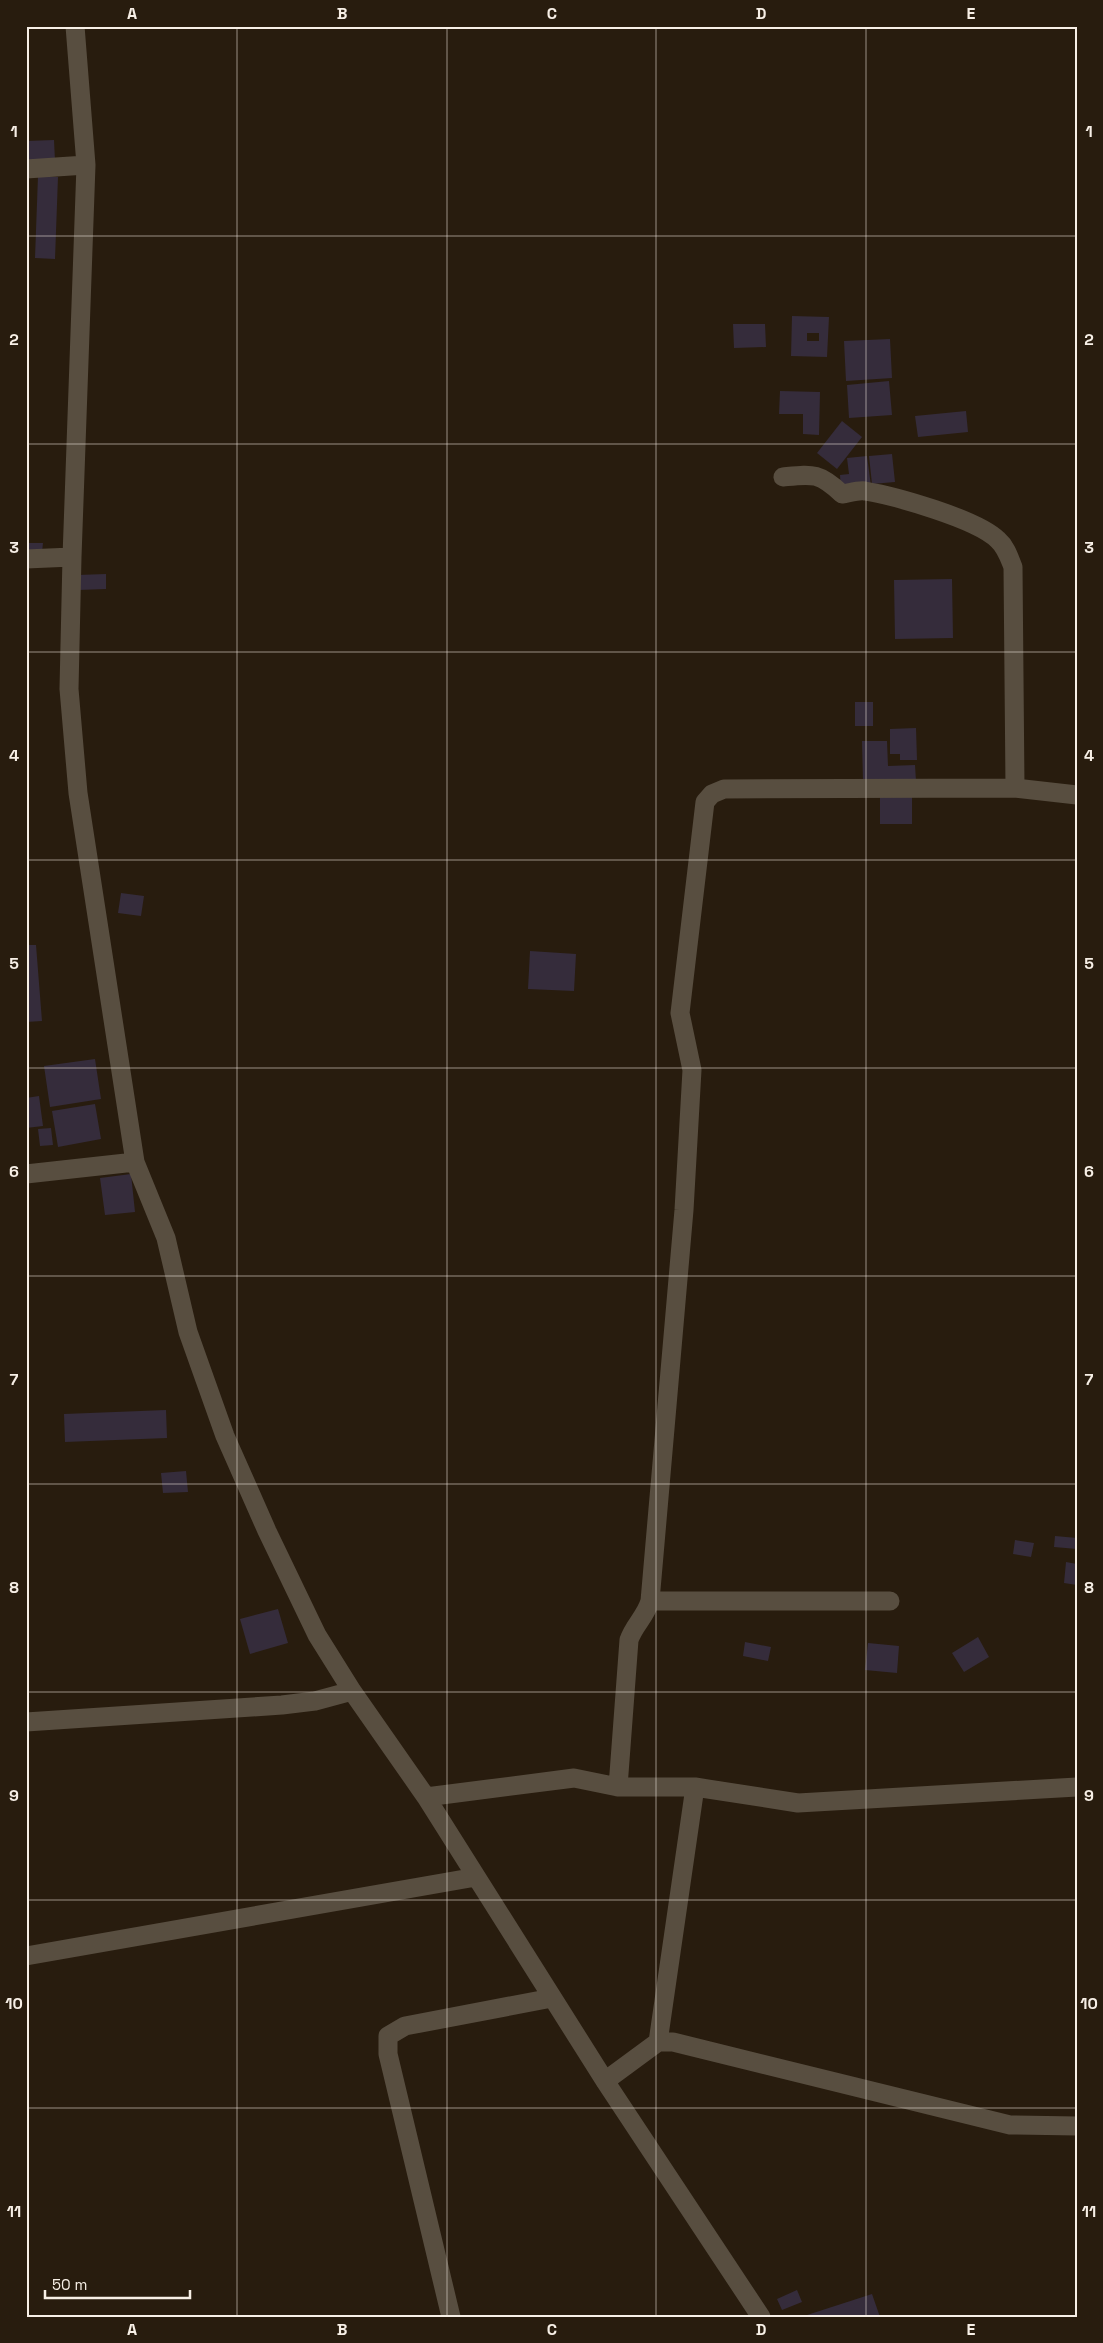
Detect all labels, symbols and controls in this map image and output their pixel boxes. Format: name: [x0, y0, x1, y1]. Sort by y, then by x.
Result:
text: A: [127, 3, 137, 24]
text: B: [337, 3, 347, 24]
text: C: [547, 3, 557, 24]
text: D: [756, 3, 766, 24]
text: E: [967, 3, 976, 24]
text: 1: [10, 121, 18, 142]
text: 1: [1085, 121, 1093, 142]
text: 2: [9, 329, 19, 350]
text: 2: [1084, 329, 1094, 350]
text: 3: [9, 537, 19, 558]
text: 3: [1084, 537, 1094, 558]
text: 4: [9, 745, 19, 766]
text: 4: [1084, 745, 1094, 766]
text: 5: [9, 953, 19, 974]
text: 5: [1084, 953, 1094, 974]
text: 6: [9, 1161, 19, 1182]
text: 6: [1084, 1161, 1094, 1182]
text: 7: [10, 1369, 19, 1390]
text: 7: [1085, 1369, 1094, 1390]
text: 8: [9, 1577, 19, 1598]
text: 8: [1084, 1577, 1094, 1598]
text: 9: [9, 1785, 19, 1806]
text: 9: [1084, 1785, 1094, 1806]
text: 10: [5, 1993, 23, 2014]
text: 10: [1080, 1993, 1098, 2014]
text: 11: [7, 2201, 21, 2222]
text: 11: [1082, 2201, 1096, 2222]
scale bar: [45, 2268, 190, 2300]
text: 50 m: [52, 2275, 87, 2294]
text: A: [127, 2319, 137, 2340]
text: B: [337, 2319, 347, 2340]
text: C: [547, 2319, 557, 2340]
text: D: [756, 2319, 766, 2340]
text: E: [967, 2319, 976, 2340]

